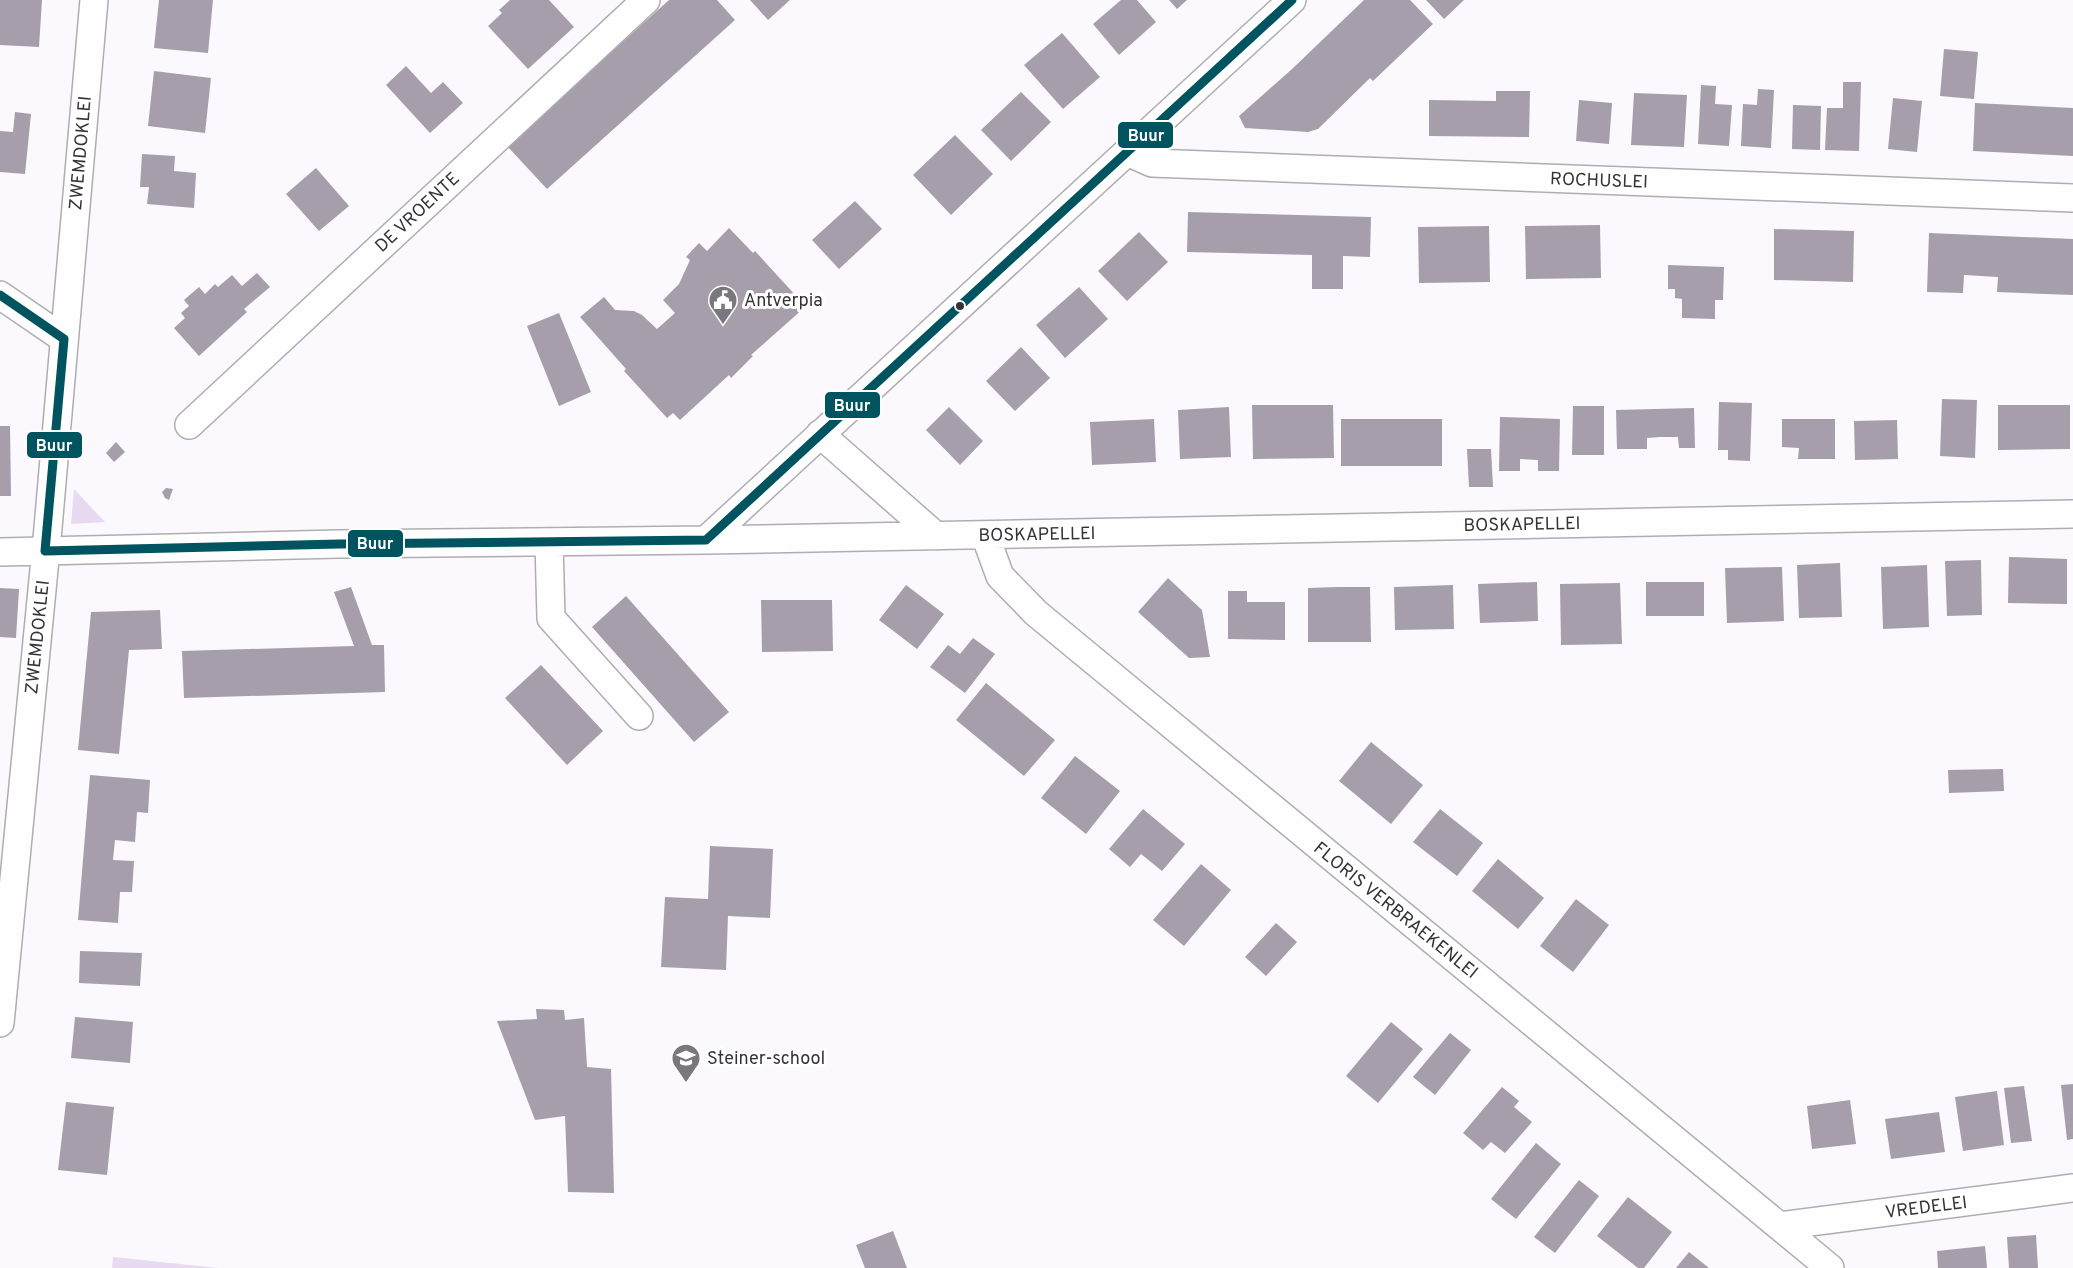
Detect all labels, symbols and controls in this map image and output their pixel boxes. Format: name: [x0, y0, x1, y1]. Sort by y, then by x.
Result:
street label: ZWEMDOKLEI: [65, 95, 98, 211]
line badge: Buur: [1117, 121, 1174, 149]
text: Buur: [1128, 127, 1165, 147]
street label: DE VROENTE: [371, 168, 465, 258]
street label: ROCHUSLEI: [1549, 168, 1648, 195]
public building icon: Antverpia: [707, 284, 739, 326]
place label: Antverpia: [744, 290, 823, 313]
unlabelled marker: [954, 300, 966, 312]
line badge: Buur: [824, 391, 881, 419]
text: Buur: [834, 397, 871, 417]
line badge: Buur: [26, 431, 83, 459]
text: Buur: [36, 437, 73, 457]
street label: BOSKAPELLEI: [1463, 513, 1581, 538]
street label: BOSKAPELLEI: [978, 523, 1096, 548]
line badge: Buur: [347, 529, 404, 558]
text: Buur: [357, 535, 394, 555]
street label: ZWEMDOKLEI: [21, 579, 56, 695]
street label: FLORIS VERBRAEKENLEI: [1308, 838, 1482, 985]
school or university icon: Steiner-school: [670, 1042, 702, 1084]
place label: Steiner-school: [707, 1048, 825, 1071]
street label: VREDELEI: [1884, 1192, 1969, 1225]

